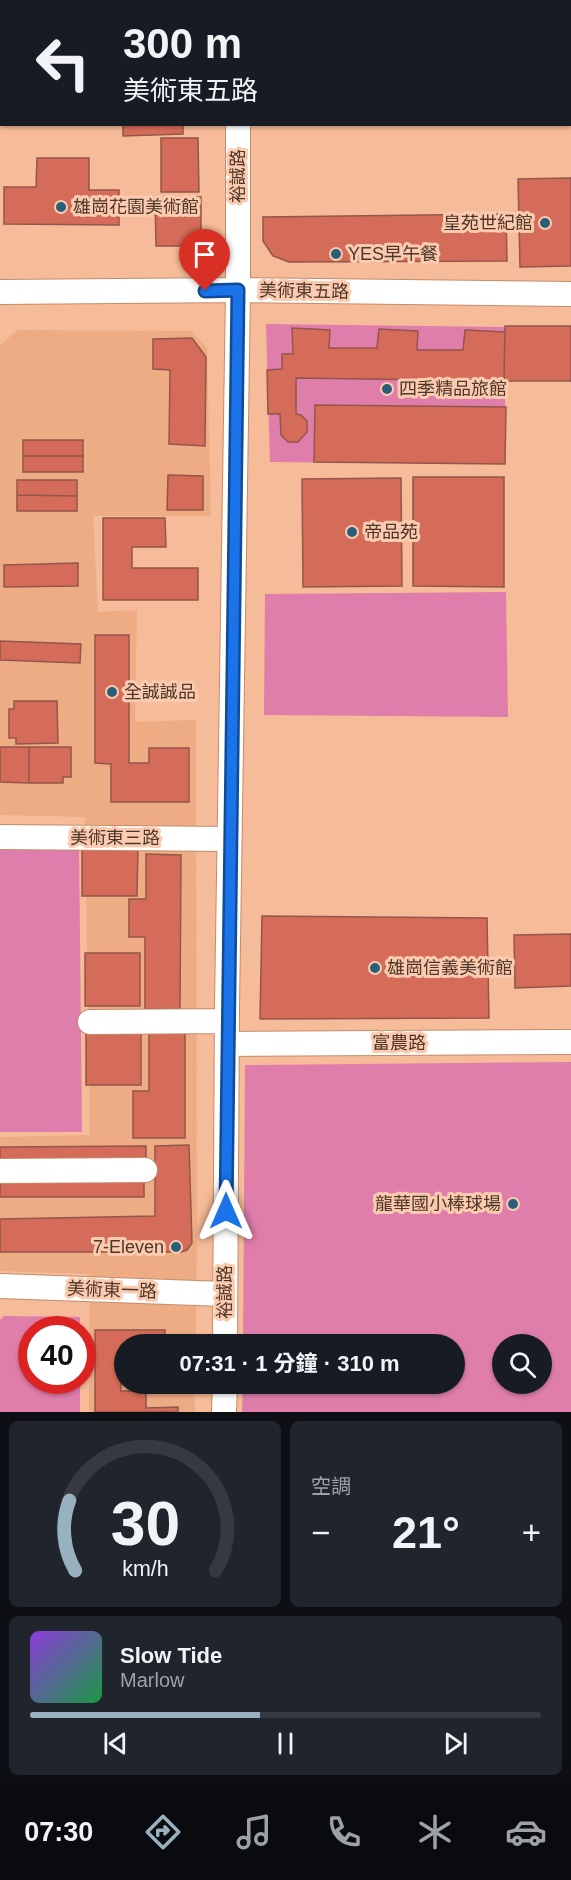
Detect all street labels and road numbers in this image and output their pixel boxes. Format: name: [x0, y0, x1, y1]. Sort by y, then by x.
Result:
street label: 裕誠路: [228, 149, 248, 203]
street label: 美術東五路: [259, 280, 349, 302]
street label: 美術東三路: [70, 828, 160, 848]
street label: 富農路: [372, 1033, 426, 1053]
street label: 裕誠路: [215, 1265, 235, 1319]
street label: 美術東一路: [67, 1278, 157, 1302]

